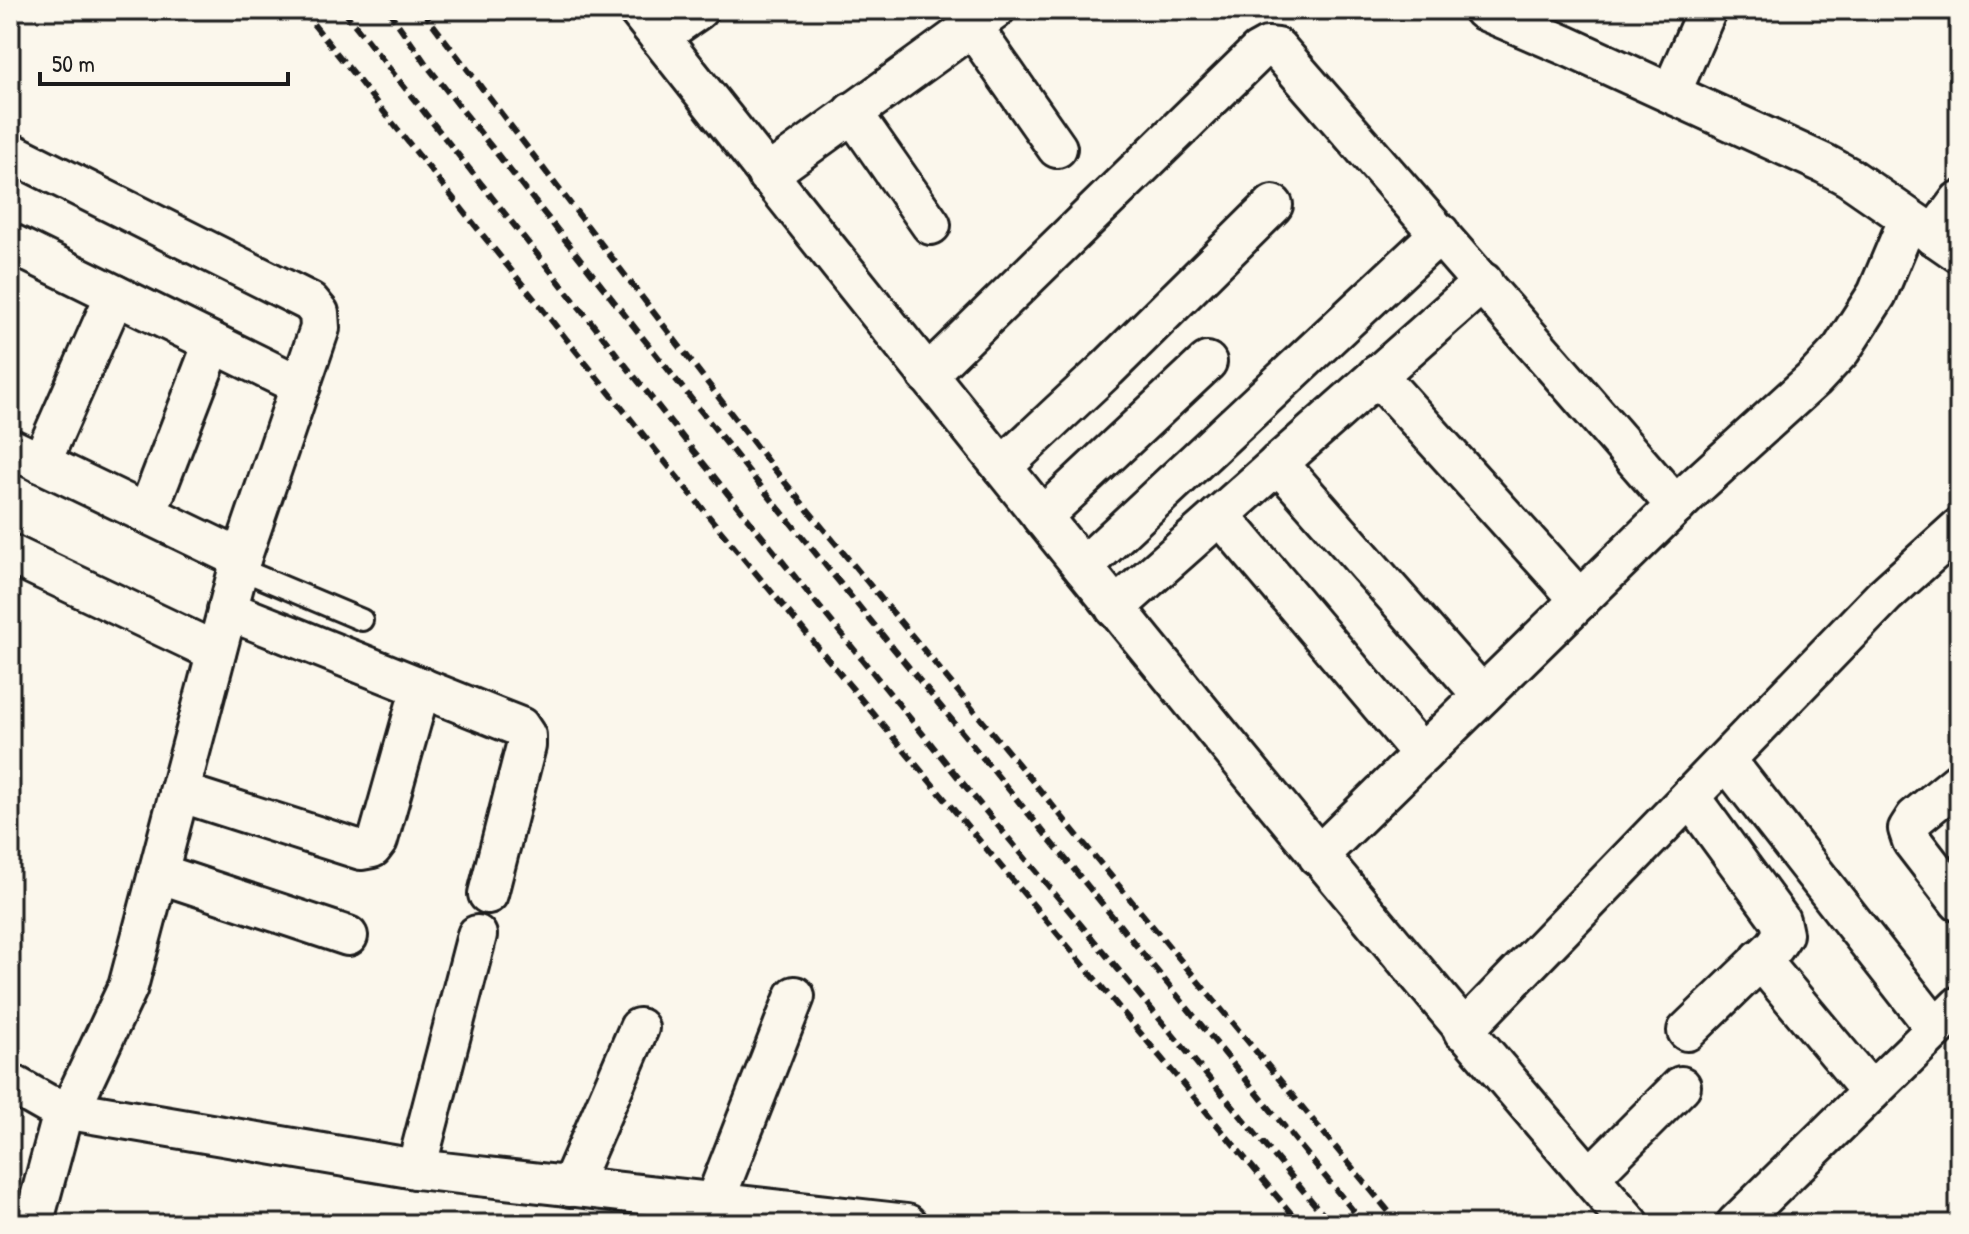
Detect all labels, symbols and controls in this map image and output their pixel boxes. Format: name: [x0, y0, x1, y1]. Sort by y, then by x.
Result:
scale bar: [40, 36, 288, 86]
text: 50 m: [52, 47, 95, 79]

